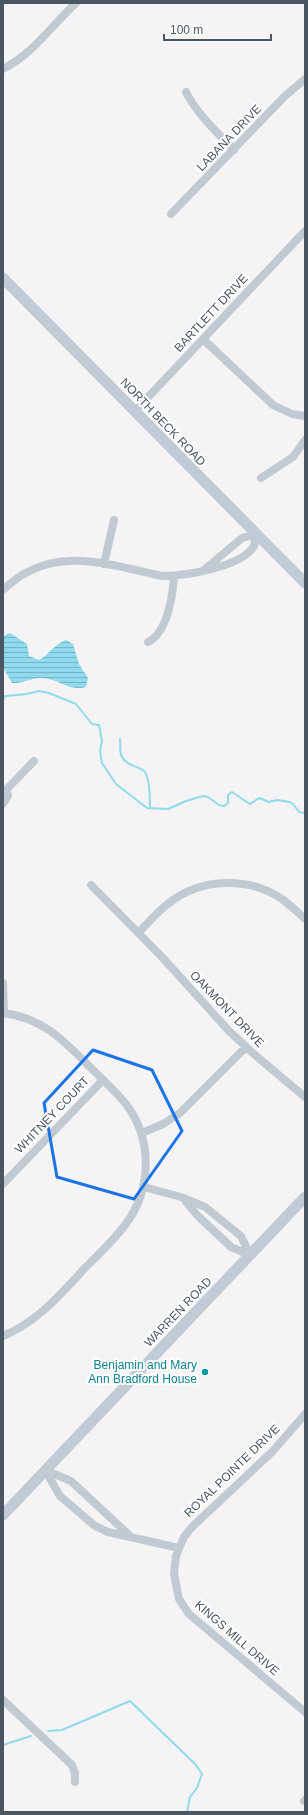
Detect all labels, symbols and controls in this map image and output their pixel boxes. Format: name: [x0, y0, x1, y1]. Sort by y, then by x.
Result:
scale bar: [164, 16, 271, 42]
text: 100 m: [170, 23, 203, 37]
street label: LABANA DRIVE: [194, 102, 264, 174]
street label: BARTLETT DRIVE: [171, 271, 251, 355]
street label: NORTH BECK ROAD: [118, 375, 209, 469]
street label: OAKMONT DRIVE: [187, 968, 267, 1050]
street label: WHITNEY COURT: [12, 1073, 93, 1156]
street label: WARREN ROAD: [141, 1274, 215, 1350]
place label: Benjamin and Mary Ann Bradford House: [88, 1358, 197, 1386]
marker: Benjamin and Mary Ann Bradford House: [200, 1367, 210, 1377]
street label: ROYAL POINTE DRIVE: [181, 1422, 283, 1520]
street label: KINGS MILL DRIVE: [192, 1598, 282, 1678]

